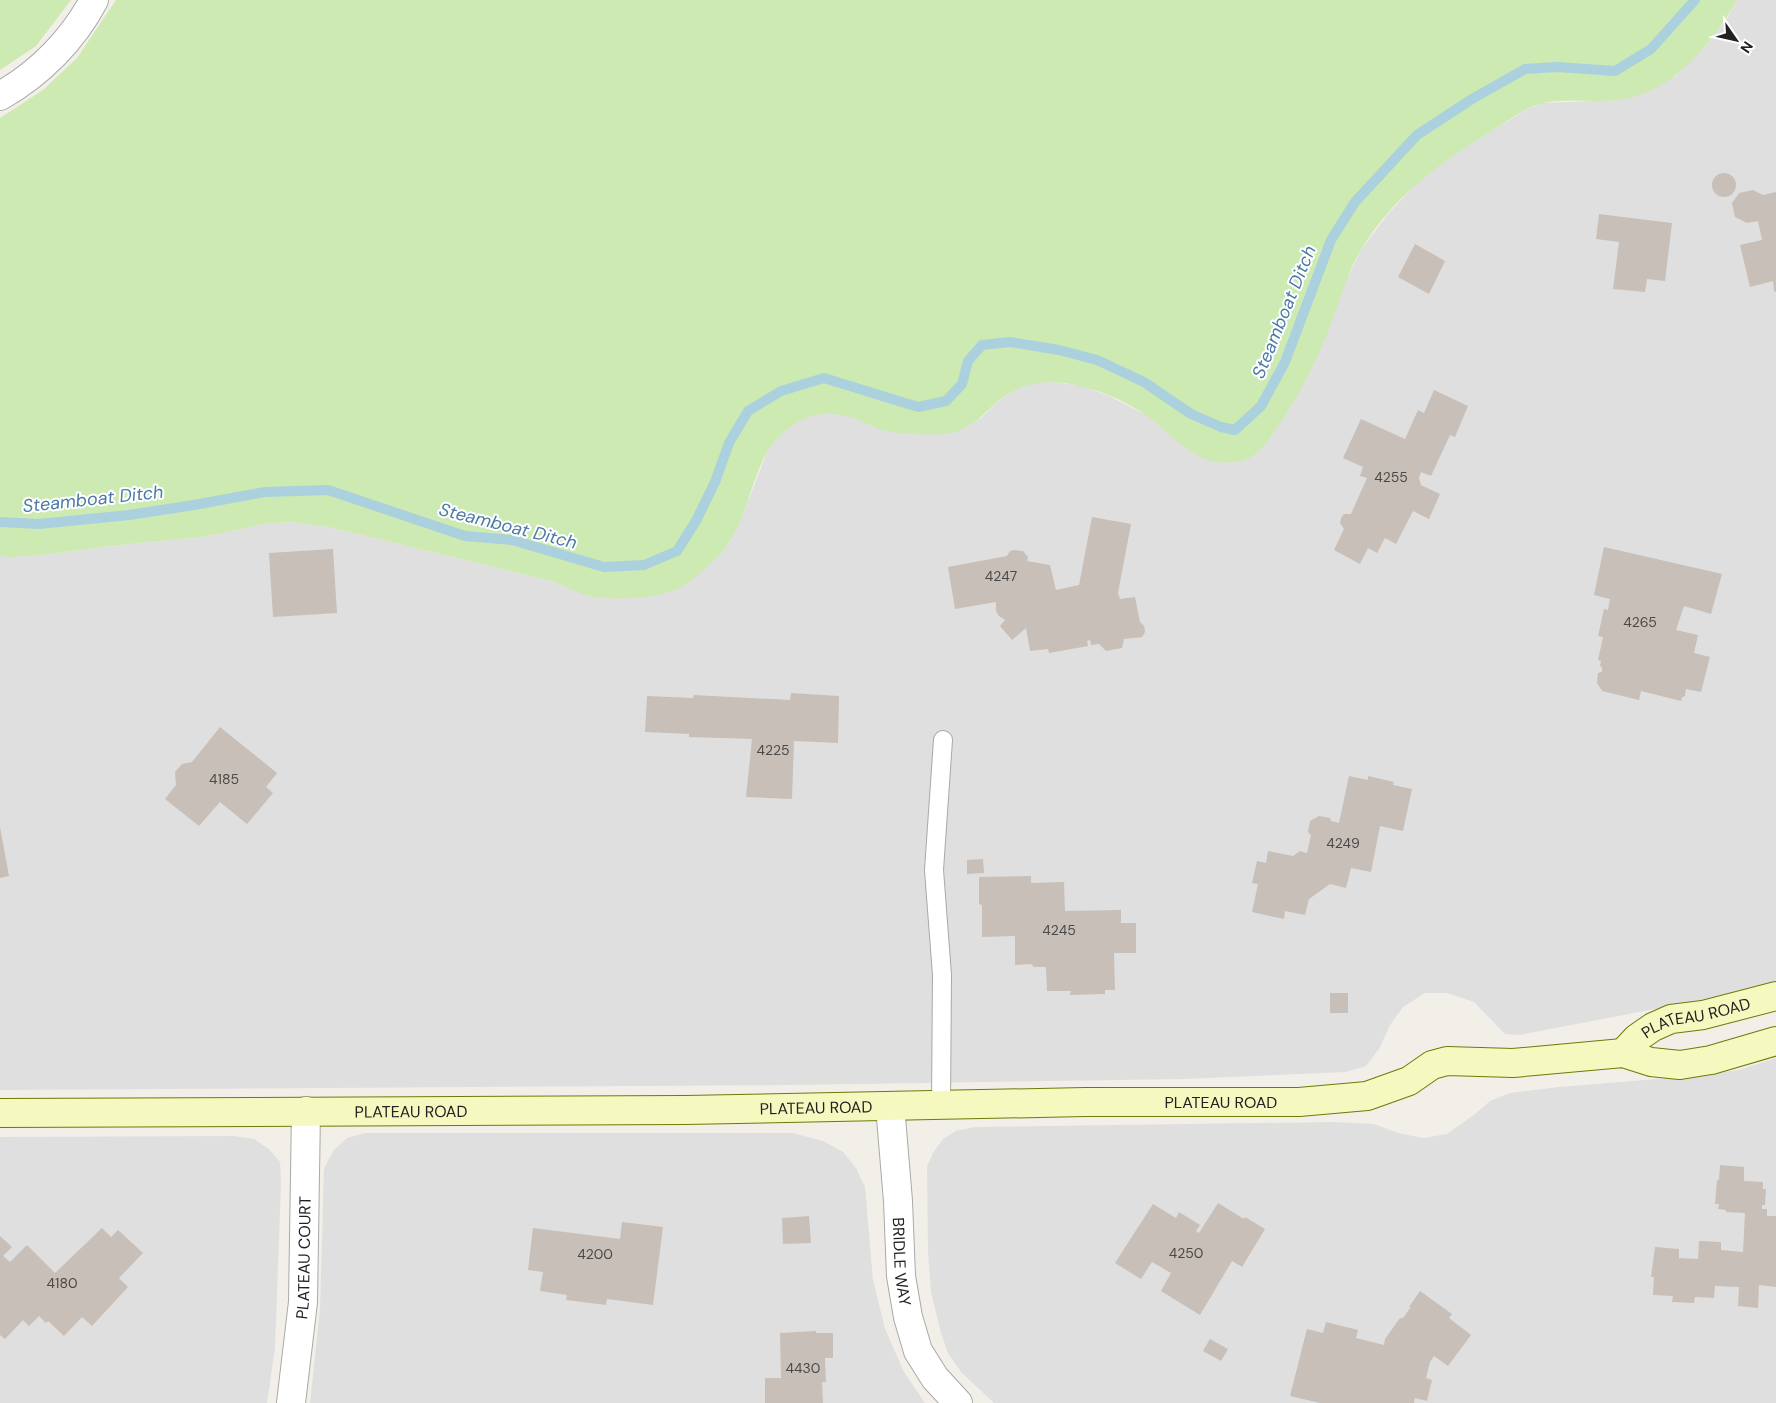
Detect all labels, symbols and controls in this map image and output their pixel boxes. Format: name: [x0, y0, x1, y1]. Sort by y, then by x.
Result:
north arrow: [1711, 15, 1761, 65]
text: N: [1736, 38, 1757, 57]
water label: Steamboat Ditch: [1246, 242, 1322, 382]
house number: 4255: [1374, 468, 1408, 486]
water label: Steamboat Ditch: [21, 480, 165, 518]
water label: Steamboat Ditch: [437, 497, 579, 555]
house number: 4247: [985, 567, 1017, 585]
house number: 4265: [1623, 613, 1657, 631]
house number: 4225: [756, 741, 790, 759]
house number: 4185: [209, 770, 239, 788]
house number: 4249: [1326, 834, 1360, 852]
house number: 4245: [1042, 921, 1076, 939]
street label: PLATEAU ROAD: [1637, 993, 1753, 1043]
street label: PLATEAU ROAD: [1165, 1092, 1277, 1113]
street label: PLATEAU ROAD: [759, 1096, 873, 1119]
street label: PLATEAU ROAD: [355, 1100, 467, 1122]
street label: PLATEAU COURT: [291, 1196, 315, 1320]
street label: BRIDLE WAY: [888, 1217, 916, 1307]
house number: 4250: [1169, 1244, 1203, 1262]
house number: 4200: [577, 1245, 613, 1263]
house number: 4180: [47, 1274, 77, 1292]
house number: 4430: [786, 1359, 820, 1377]

